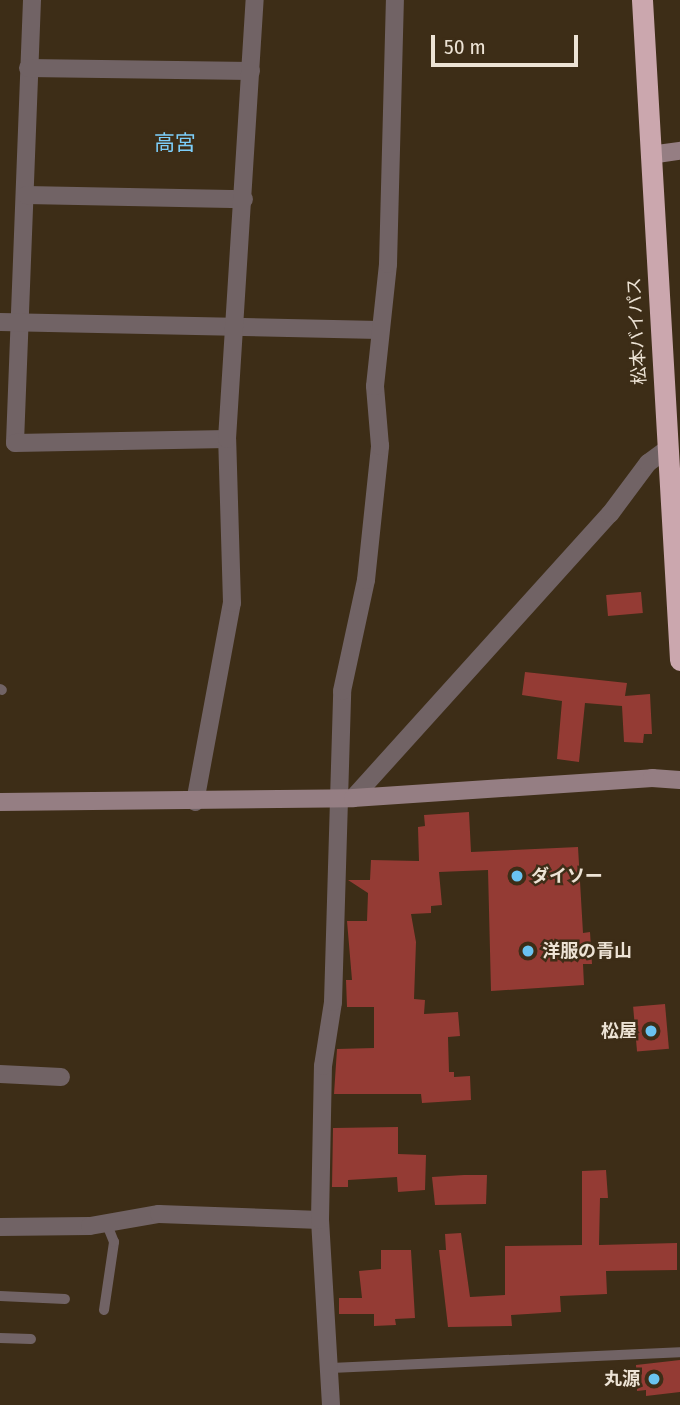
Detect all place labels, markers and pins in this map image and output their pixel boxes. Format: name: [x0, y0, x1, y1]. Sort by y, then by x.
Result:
place label: ダイソー: [531, 865, 603, 887]
marker: ダイソー: [509, 868, 525, 884]
place label: 洋服の青山: [542, 940, 632, 962]
marker: 洋服の青山: [520, 943, 536, 959]
place label: 松屋: [601, 1020, 637, 1042]
marker: 松屋: [643, 1023, 659, 1039]
place label: 丸源: [604, 1368, 640, 1390]
marker: 丸源: [646, 1371, 662, 1387]

